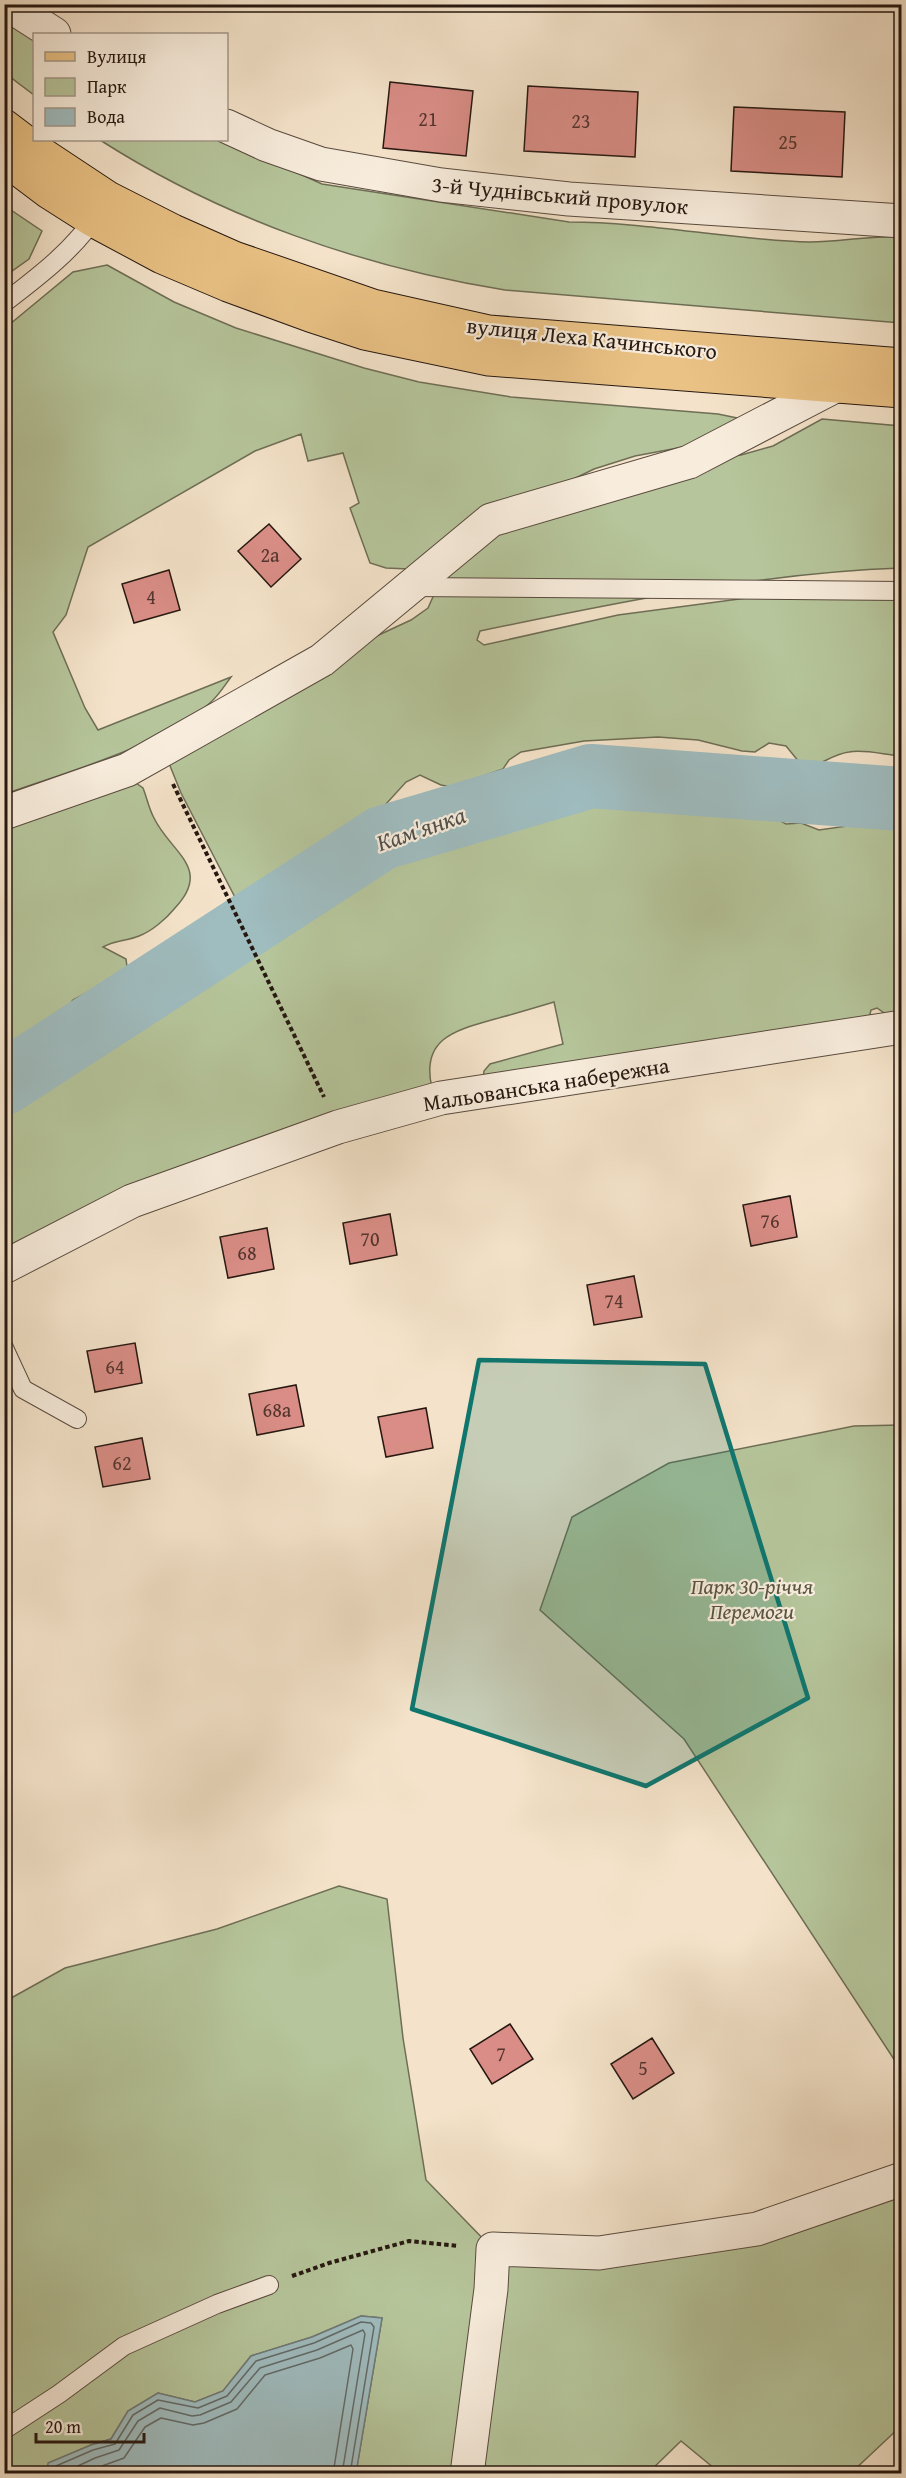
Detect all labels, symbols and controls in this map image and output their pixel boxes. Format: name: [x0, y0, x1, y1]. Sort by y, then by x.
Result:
legend: [33, 33, 228, 141]
text: Вулиця: [87, 43, 146, 70]
text: Парк: [87, 73, 127, 100]
text: Вода: [87, 103, 125, 130]
house number: 21: [418, 104, 438, 133]
house number: 23: [571, 106, 591, 135]
house number: 25: [778, 127, 798, 156]
street label: 3-й Чуднівський провулок: [430, 168, 690, 222]
street label: вулиця Леха Качинського: [465, 309, 719, 367]
house number: 2а: [260, 540, 280, 569]
house number: 4: [146, 582, 156, 611]
water label: Кам'янка: [372, 797, 470, 860]
street label: Мальованська набережна: [421, 1049, 672, 1119]
house number: 76: [760, 1206, 780, 1235]
house number: 70: [360, 1224, 380, 1253]
house number: 68: [237, 1238, 257, 1267]
house number: 74: [604, 1286, 624, 1315]
house number: 64: [105, 1352, 125, 1381]
house number: 68а: [263, 1395, 292, 1424]
house number: 62: [112, 1448, 132, 1477]
park label: Парк 30-річчя Перемоги: [691, 1570, 813, 1627]
house number: 7: [496, 2039, 506, 2068]
house number: 5: [638, 2053, 648, 2082]
scale bar: [36, 2406, 144, 2444]
text: 20 m: [45, 2413, 81, 2440]

